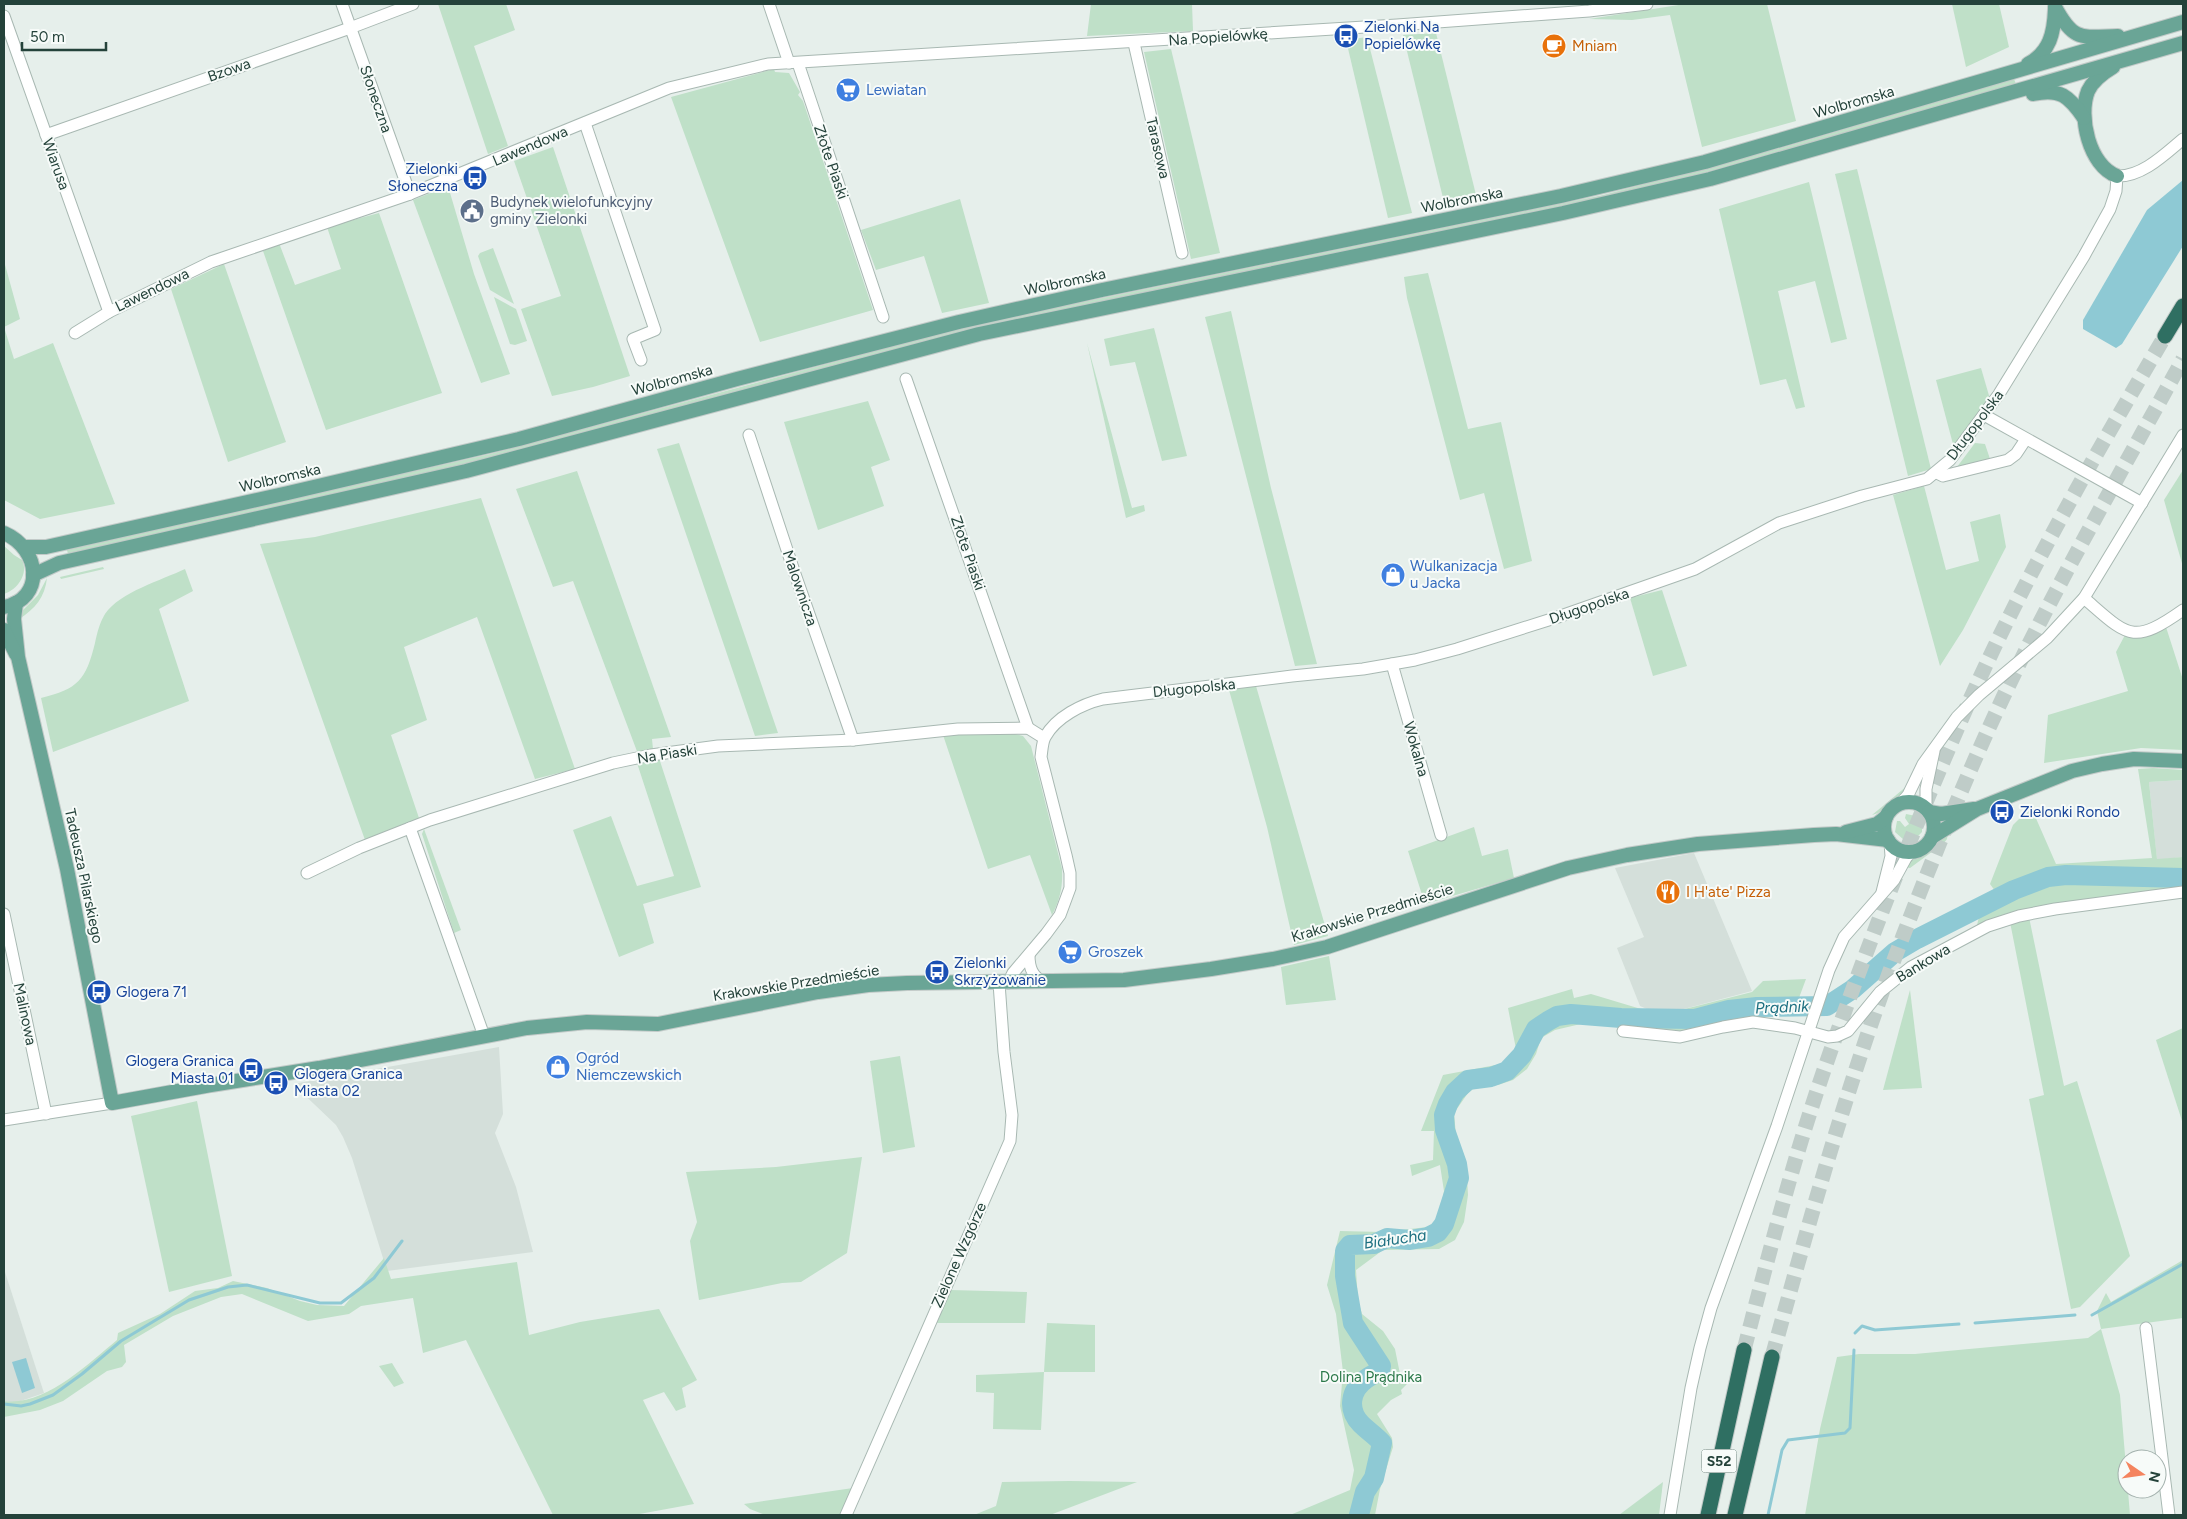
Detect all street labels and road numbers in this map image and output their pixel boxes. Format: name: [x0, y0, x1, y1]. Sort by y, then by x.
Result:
street label: Na Popielówkę: [1168, 25, 1268, 49]
street label: Bzowa: [205, 54, 253, 86]
street label: Słoneczna: [356, 63, 396, 135]
street label: Wolbromska: [1812, 82, 1896, 122]
street label: Tarasowa: [1142, 116, 1174, 180]
street label: Lawendowa: [490, 122, 570, 170]
street label: Złote Piaski: [810, 122, 852, 202]
street label: Wiarusa: [38, 136, 74, 192]
street label: Wolbromska: [1420, 183, 1504, 217]
street label: Lawendowa: [112, 264, 192, 316]
street label: Wolbromska: [1023, 265, 1107, 299]
street label: Wolbromska: [630, 361, 714, 399]
street label: Długopolska: [1943, 386, 2007, 464]
street label: Wolbromska: [238, 460, 322, 496]
street label: Złote Piaski: [947, 513, 989, 593]
street label: Malownicza: [779, 548, 821, 628]
street label: Długopolska: [1547, 584, 1631, 628]
street label: Długopolska: [1152, 675, 1236, 701]
street label: Wokalna: [1400, 719, 1432, 779]
street label: Na Piaski: [636, 740, 698, 768]
street label: Tadeusza Pilarskiego: [61, 807, 107, 945]
street label: Krakowskie Przedmieście: [1289, 880, 1455, 946]
street label: Bankowa: [1893, 940, 1953, 986]
street label: Krakowskie Przedmieście: [712, 961, 880, 1005]
street label: Malinowa: [10, 981, 40, 1047]
street label: Zielone Wzgórze: [928, 1200, 990, 1310]
road number: S52: [1702, 1450, 1736, 1472]

